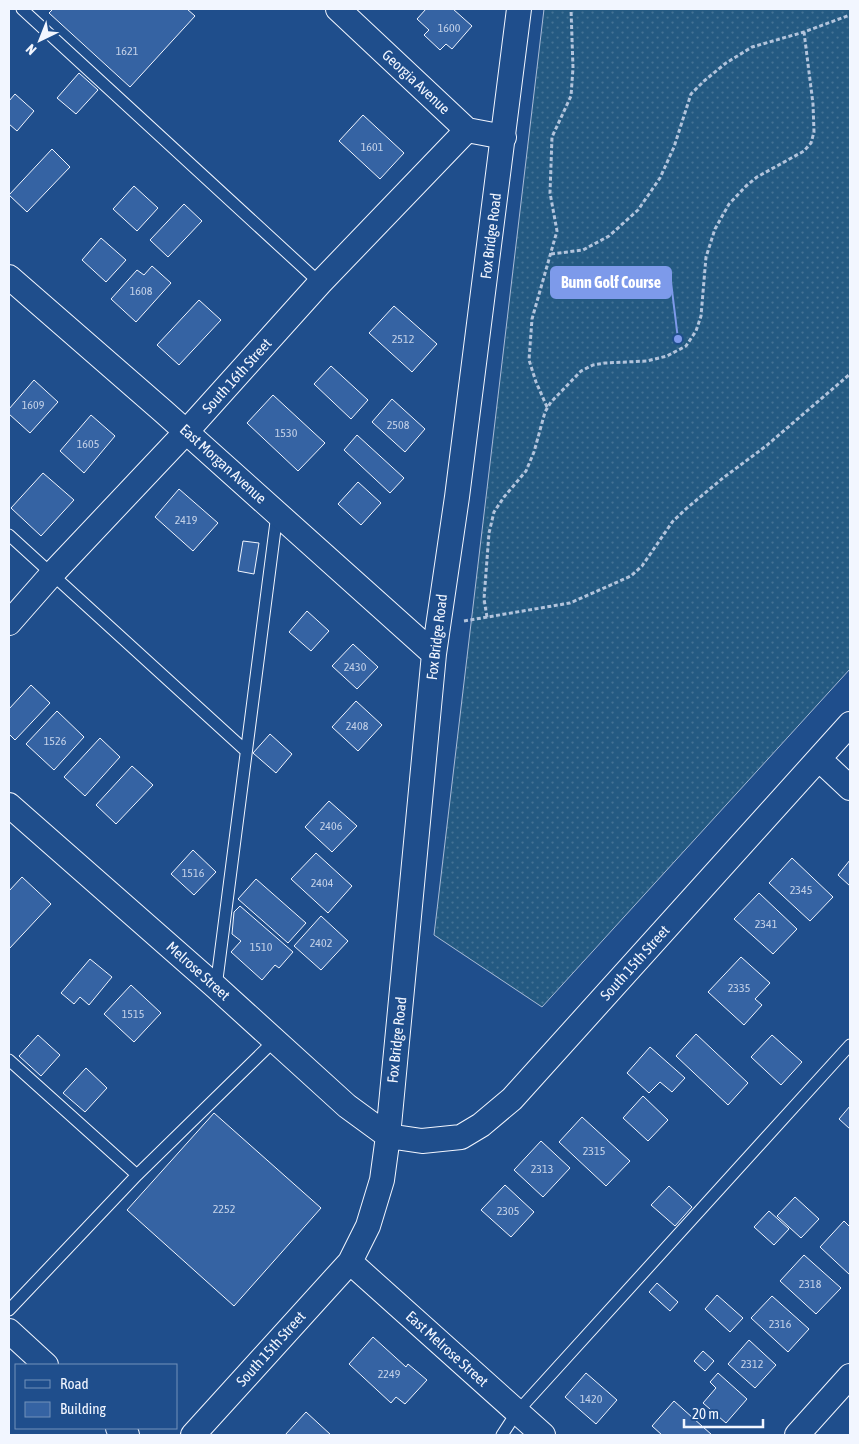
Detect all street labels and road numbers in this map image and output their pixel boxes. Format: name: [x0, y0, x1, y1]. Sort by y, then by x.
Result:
street label: Georgia Avenue: [379, 46, 454, 117]
street label: Fox Bridge Road: [477, 192, 504, 280]
street label: South 16th Street: [199, 335, 275, 417]
street label: East Morgan Avenue: [177, 420, 270, 507]
street label: Fox Bridge Road: [423, 593, 450, 681]
street label: South 15th Street: [597, 922, 673, 1004]
street label: Melrose Street: [163, 938, 234, 1004]
street label: Fox Bridge Road: [384, 996, 409, 1084]
street label: East Melrose Street: [403, 1307, 492, 1390]
street label: South 15th Street: [233, 1308, 309, 1390]

